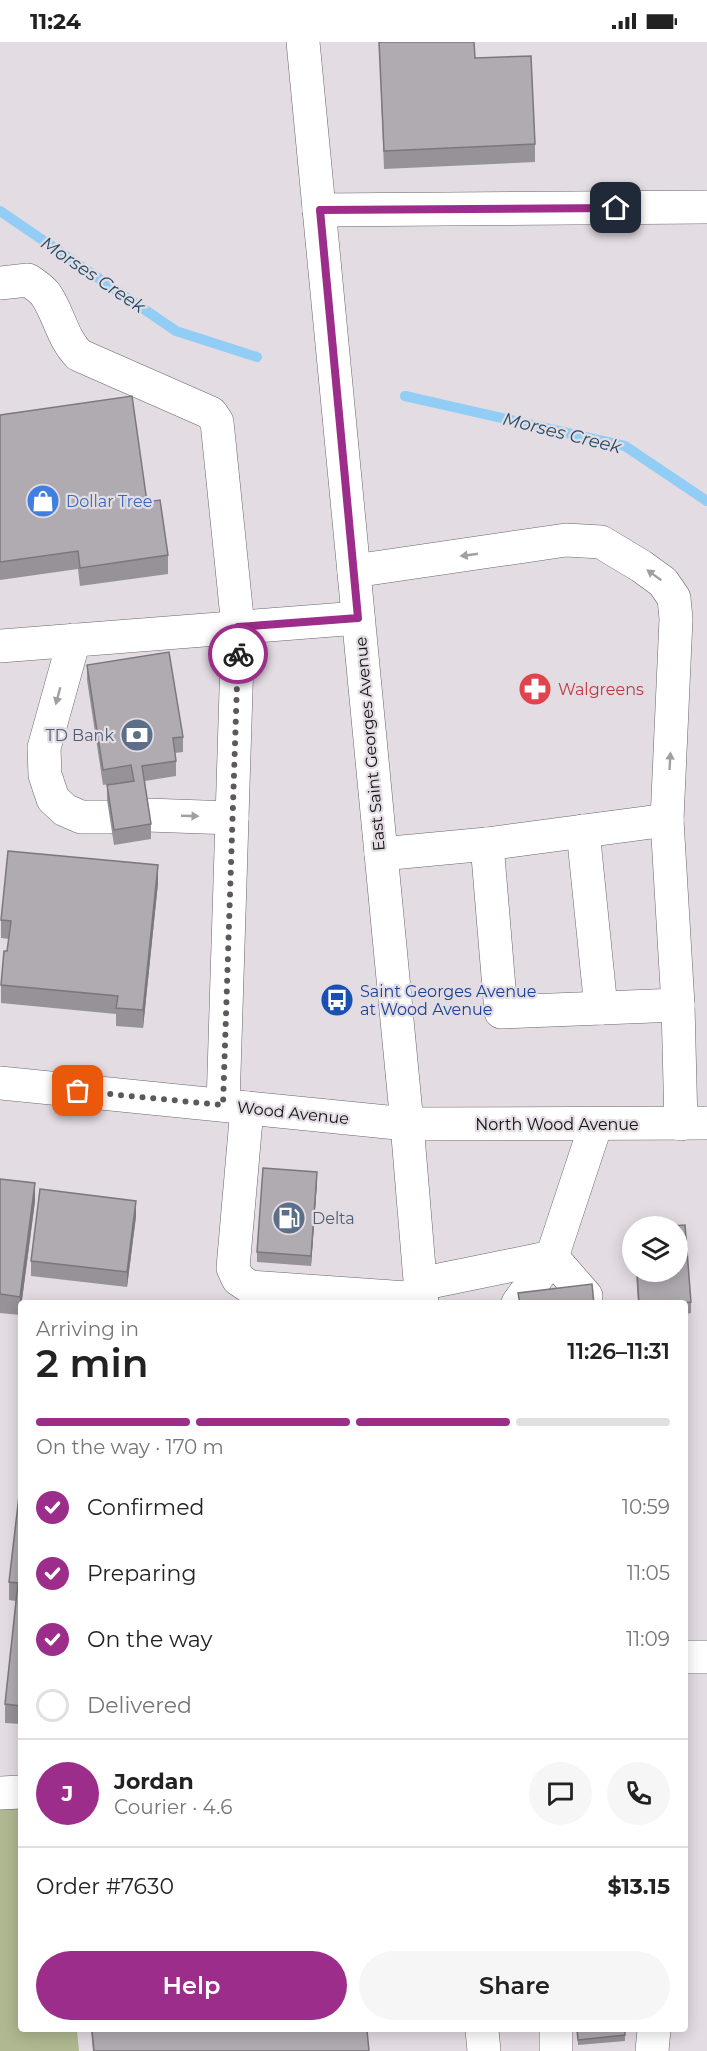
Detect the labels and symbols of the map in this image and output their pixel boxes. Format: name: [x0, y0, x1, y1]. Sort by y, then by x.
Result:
pin: [590, 182, 641, 233]
water label: Morses Creek: [37, 232, 150, 319]
water label: Morses Creek: [501, 408, 625, 459]
shop icon: Dollar Tree: [25, 483, 61, 519]
place label: Dollar Tree: [66, 492, 152, 511]
one-way arrow: [459, 550, 478, 559]
one-way arrow: [646, 569, 662, 581]
courier: [208, 624, 268, 684]
street label: East Saint Georges Avenue: [351, 636, 389, 852]
pharmacy icon: Walgreens: [517, 671, 553, 707]
place label: Walgreens: [558, 680, 644, 699]
one-way arrow: [53, 687, 63, 705]
bank icon: TD Bank: [119, 717, 155, 753]
place label: TD Bank: [46, 726, 114, 745]
one-way arrow: [665, 752, 674, 771]
one-way arrow: [180, 812, 199, 821]
bus stop icon: Saint Georges Avenue at Wood Avenue: [319, 982, 355, 1018]
place label: Saint Georges Avenue at Wood Avenue: [360, 982, 536, 1019]
pin: [52, 1065, 103, 1116]
street label: Wood Avenue: [236, 1098, 350, 1128]
street label: North Wood Avenue: [475, 1115, 639, 1134]
fuel station icon: Delta: [271, 1200, 307, 1236]
place label: Delta: [312, 1209, 355, 1228]

